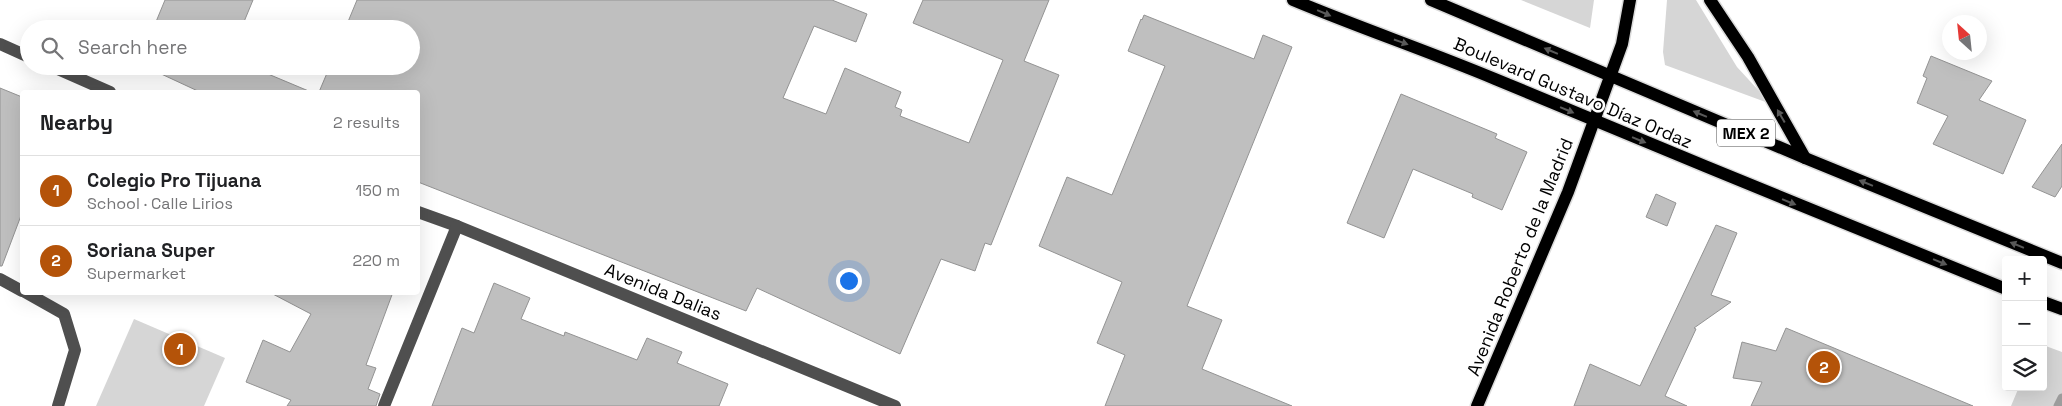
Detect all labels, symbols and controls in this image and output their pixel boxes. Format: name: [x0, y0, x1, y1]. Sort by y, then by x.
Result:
one-way arrow: [1317, 9, 1332, 17]
north arrow: [1942, 15, 1987, 60]
search box: [20, 20, 420, 75]
street label: Boulevard Gustavo Díaz Ordaz: [1450, 32, 1696, 153]
icon: search: [38, 34, 66, 62]
text: Search here: [78, 35, 188, 60]
one-way arrow: [1393, 39, 1408, 46]
one-way arrow: [1544, 46, 1558, 54]
one-way arrow: [1560, 106, 1574, 114]
one-way arrow: [1777, 108, 1785, 123]
text: Nearby: [40, 109, 113, 136]
one-way arrow: [1692, 110, 1707, 118]
text: 2 results: [333, 112, 400, 133]
road number: MEX 2: [1717, 120, 1775, 146]
street label: Avenida Roberto de la Madrid: [1461, 134, 1578, 379]
one-way arrow: [1632, 136, 1647, 144]
text: Colegio Pro Tijuana: [87, 168, 262, 193]
one-way arrow: [1859, 179, 1874, 187]
text: 1: [52, 180, 60, 201]
text: 150 m: [356, 180, 400, 201]
text: School · Calle Lirios: [87, 193, 233, 214]
one-way arrow: [1782, 198, 1796, 206]
text: Soriana Super: [87, 238, 215, 263]
one-way arrow: [2009, 241, 2024, 249]
text: 2: [51, 250, 61, 271]
text: 220 m: [353, 250, 400, 271]
map controls: [2002, 256, 2047, 391]
button: +: [2002, 256, 2047, 301]
street label: Avenida Dalias: [601, 258, 725, 325]
one-way arrow: [1933, 259, 1947, 267]
text: Supermarket: [87, 263, 186, 284]
your location: [836, 268, 862, 294]
button: −: [2002, 301, 2047, 346]
pin: 1: [164, 330, 196, 368]
button: layers: [2002, 346, 2047, 391]
pin: 2: [1808, 348, 1840, 386]

